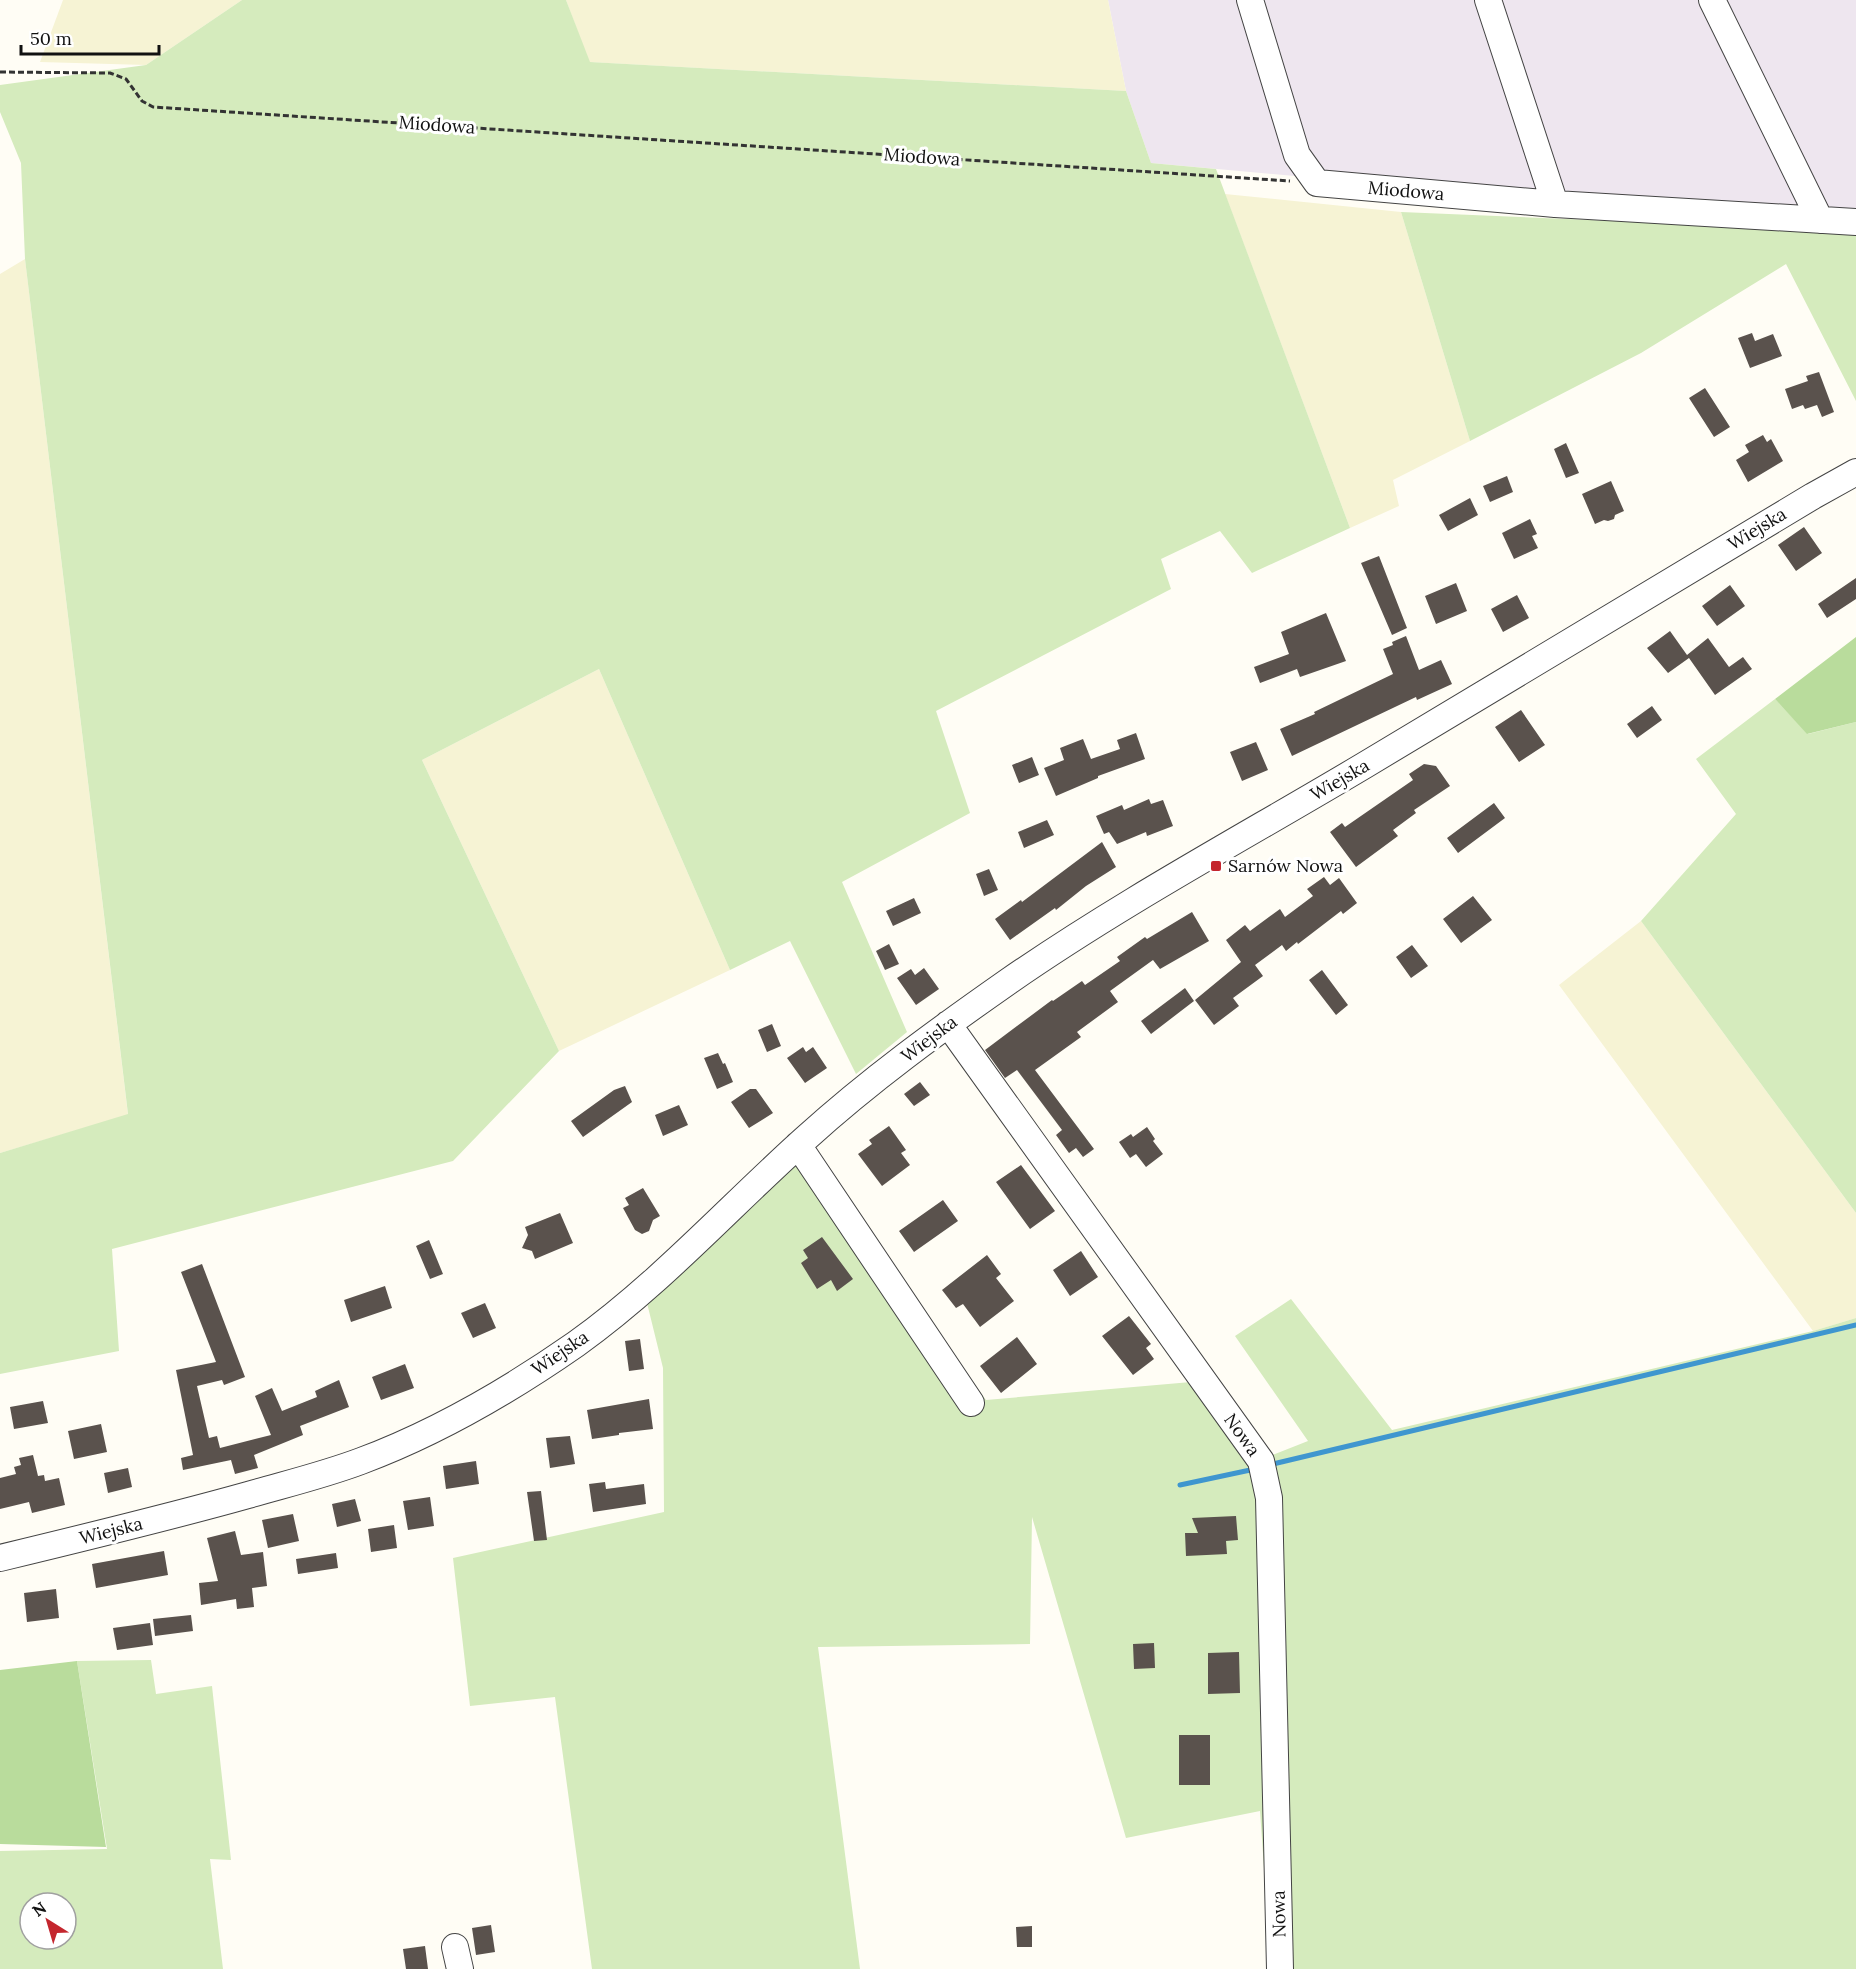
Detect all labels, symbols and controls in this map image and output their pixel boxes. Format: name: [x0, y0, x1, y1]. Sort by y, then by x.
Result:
scale bar: [21, 18, 159, 56]
text: 50 m: [30, 27, 72, 50]
street label: Miodowa: [398, 110, 476, 139]
street label: Miodowa: [883, 142, 961, 171]
street label: Miodowa: [1367, 176, 1445, 205]
street label: Wiejska: [1723, 502, 1790, 555]
street label: Wiejska: [1306, 754, 1373, 806]
place label: Sarnów Nowa: [1228, 854, 1343, 877]
marker: Sarnów Nowa: [1209, 859, 1223, 873]
street label: Wiejska: [896, 1010, 961, 1067]
street label: Wiejska: [527, 1325, 593, 1380]
street label: Nowa: [1219, 1409, 1266, 1461]
street label: Wiejska: [77, 1512, 145, 1549]
street label: Nowa: [1267, 1890, 1290, 1938]
north arrow: [18, 1891, 78, 1951]
text: N: [28, 1897, 50, 1921]

